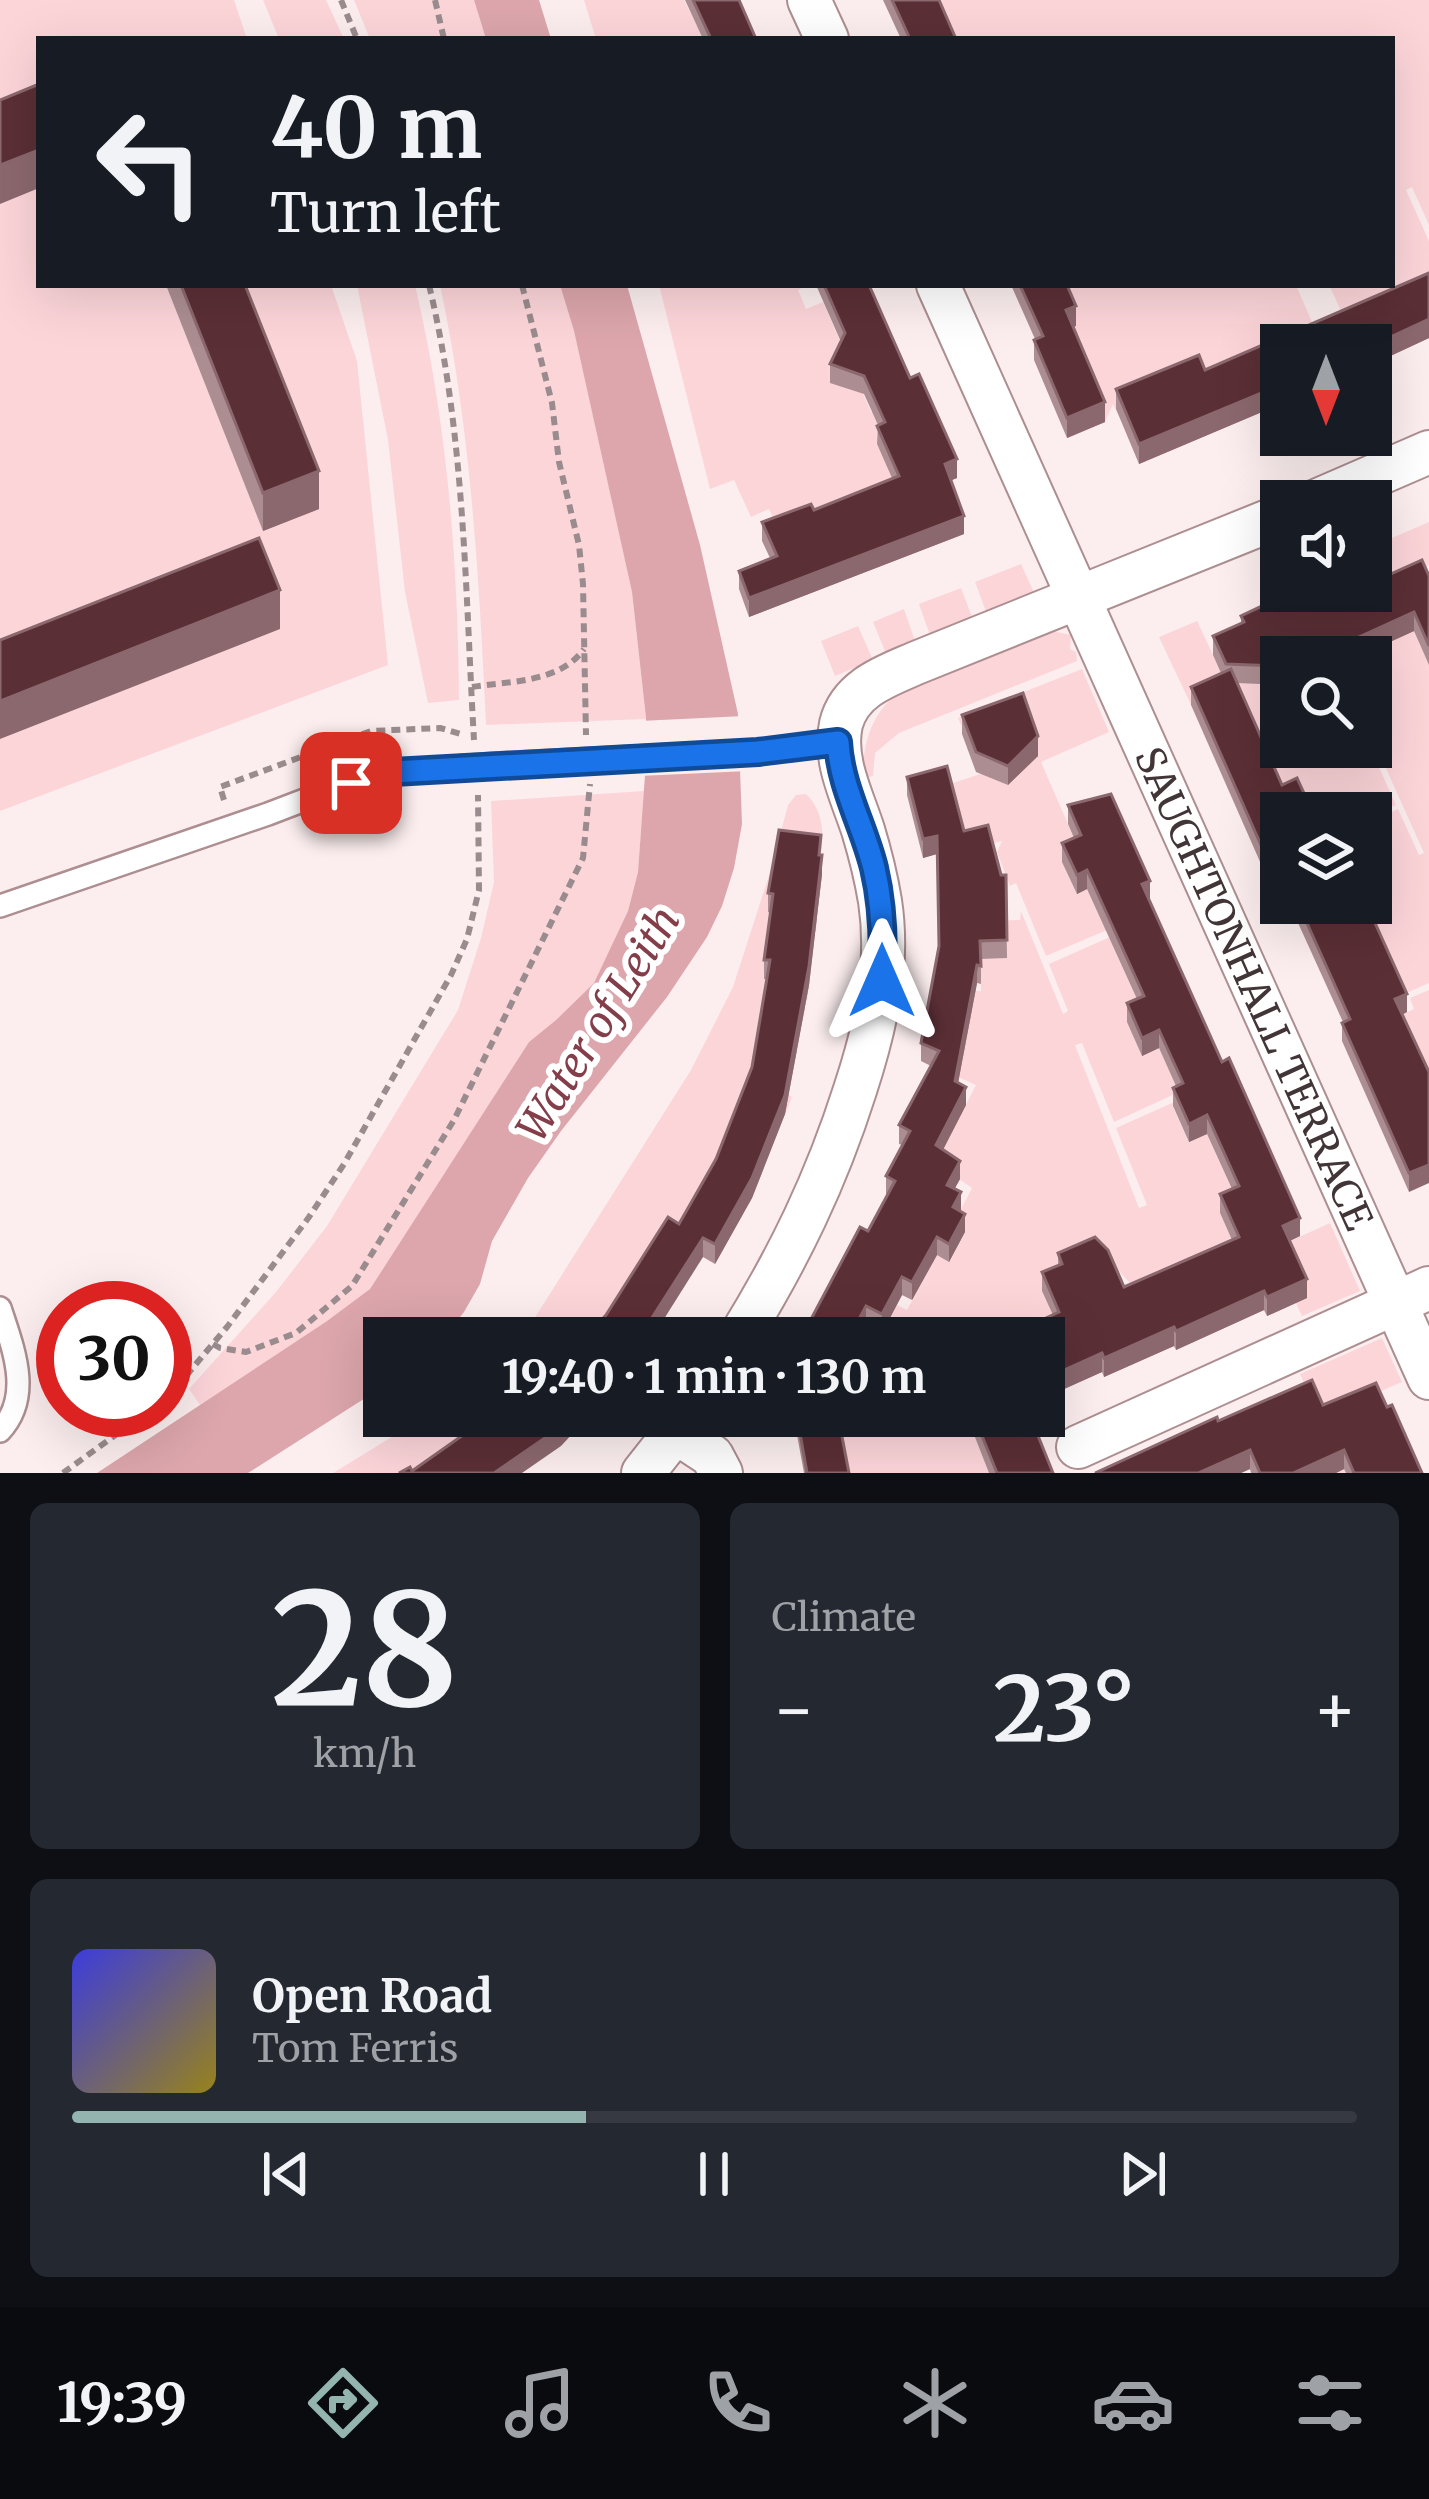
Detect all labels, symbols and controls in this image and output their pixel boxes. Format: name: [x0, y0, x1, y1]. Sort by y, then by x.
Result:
text: 40 m: [270, 75, 482, 181]
icon: left: [72, 84, 228, 240]
text: Turn left: [270, 179, 501, 247]
north arrow: [1260, 324, 1392, 456]
map controls: [1260, 324, 1392, 924]
button: sound: [1260, 480, 1392, 612]
button: search: [1260, 636, 1392, 768]
pin: [300, 732, 402, 834]
street label: SAUGHTONHALL TERRACE: [1124, 740, 1383, 1237]
icon: arrive: [318, 750, 384, 816]
button: layers: [1260, 792, 1392, 924]
water label: Water of Leith: [505, 897, 691, 1151]
position arrow: [819, 918, 945, 1044]
speed limit sign: 30: [36, 1281, 192, 1437]
text: 19:40 · 1 min · 130 m: [502, 1349, 926, 1405]
text: 28: [271, 1552, 458, 1749]
text: Climate: [772, 1593, 916, 1642]
text: 23°: [993, 1652, 1136, 1766]
text: −: [772, 1668, 816, 1751]
text: +: [1313, 1668, 1357, 1751]
text: km/h: [313, 1729, 416, 1778]
text: Open Road: [252, 1968, 492, 2024]
text: Tom Ferris: [252, 2024, 458, 2073]
icon: previous: [253, 2141, 319, 2207]
icon: pause: [681, 2141, 747, 2207]
icon: next: [1110, 2141, 1176, 2207]
icon: directions: [301, 2361, 385, 2445]
icon: music: [498, 2361, 582, 2445]
icon: phone: [696, 2361, 780, 2445]
icon: climate: [893, 2361, 977, 2445]
icon: car: [1091, 2361, 1175, 2445]
icon: filters: [1288, 2361, 1372, 2445]
text: 19:39: [57, 2369, 187, 2437]

